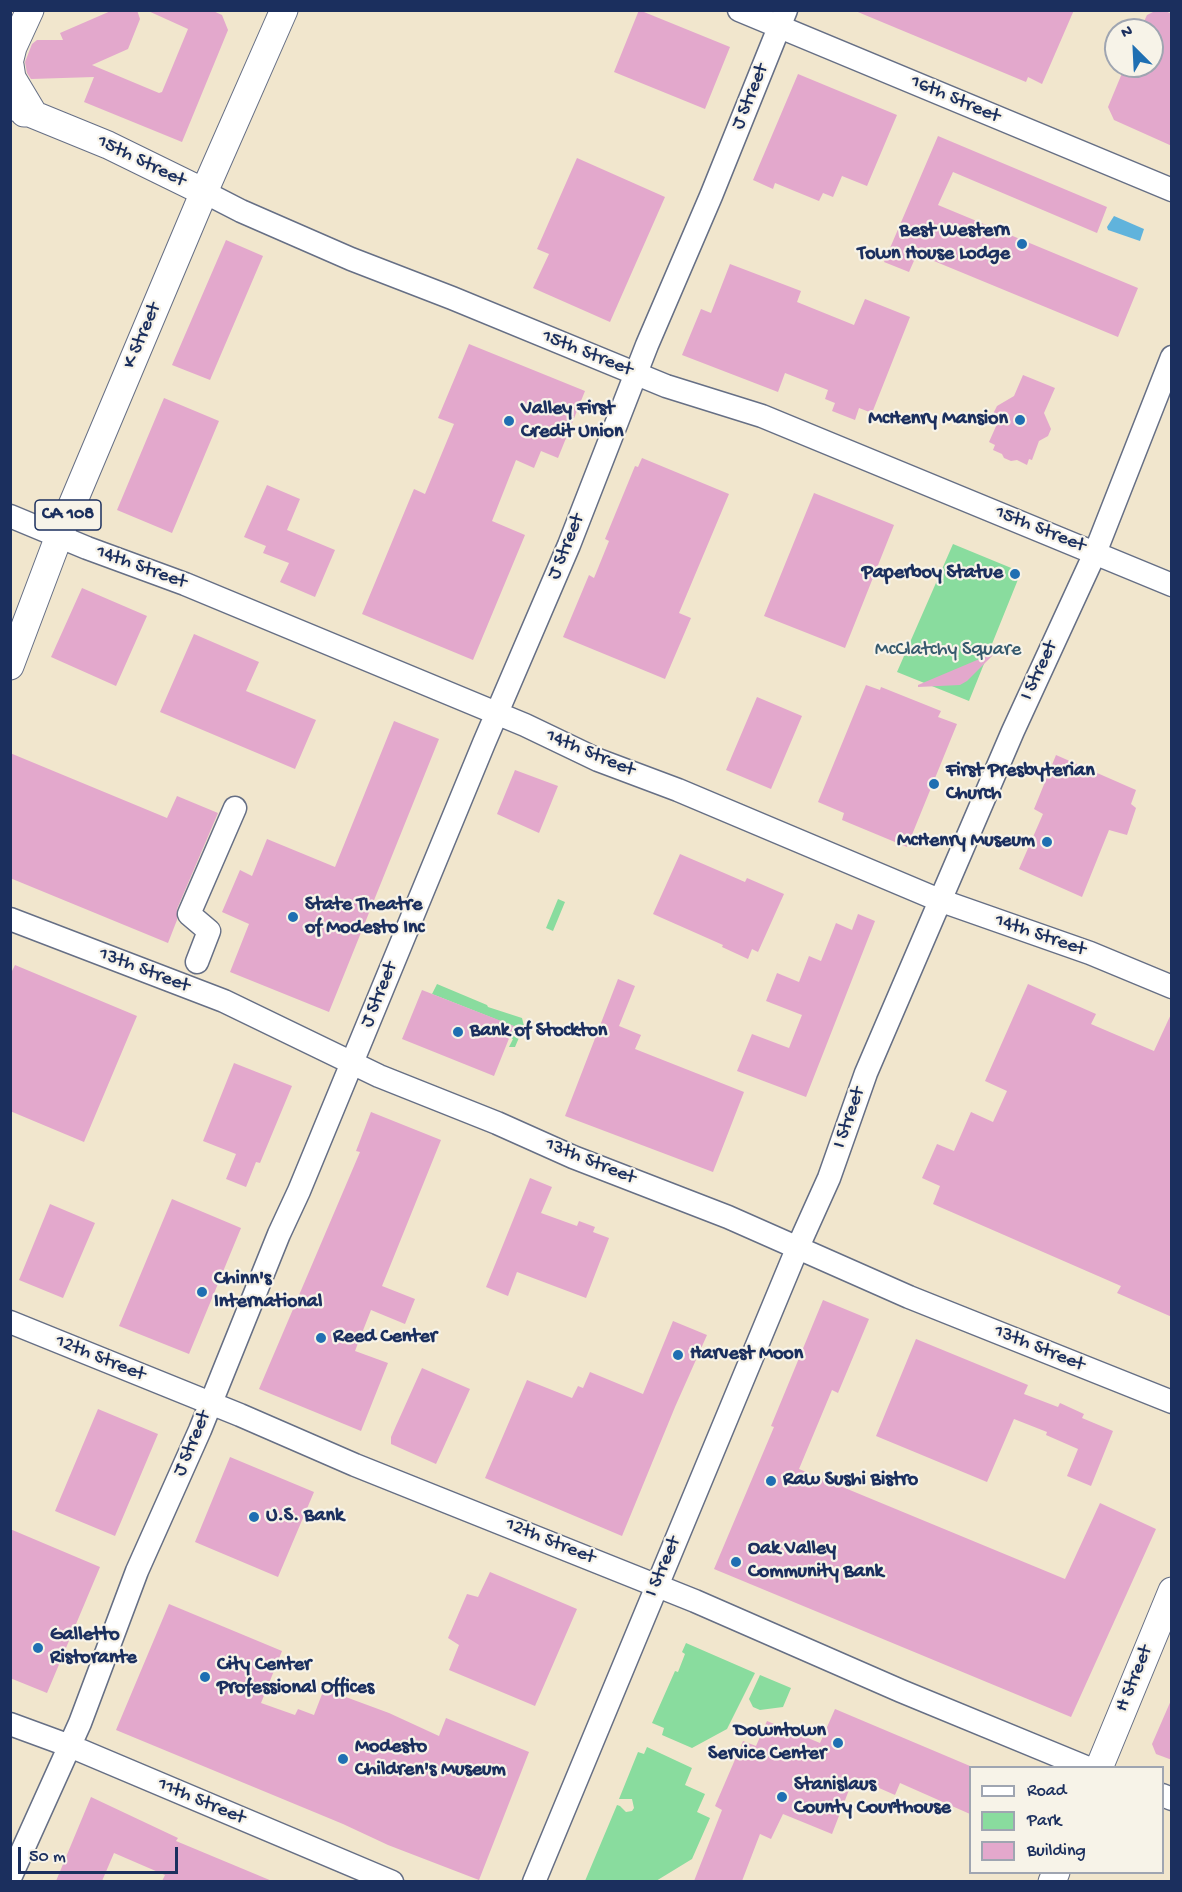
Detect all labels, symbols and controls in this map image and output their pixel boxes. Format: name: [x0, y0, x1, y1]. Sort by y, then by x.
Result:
north arrow: [1104, 18, 1164, 78]
text: N: [1119, 22, 1136, 44]
street label: J Street: [727, 61, 775, 133]
street label: 16th Street: [907, 70, 1003, 130]
street label: 15th Street: [93, 130, 189, 194]
place label: Best Western Town House Lodge: [857, 220, 1010, 267]
marker: Best Western Town House Lodge: [1015, 237, 1029, 251]
street label: K Street: [118, 300, 168, 372]
street label: 15th Street: [538, 325, 636, 383]
place label: Valley First Credit Union: [521, 398, 623, 445]
place label: McHenry Mansion: [868, 408, 1008, 432]
marker: McHenry Mansion: [1013, 413, 1027, 427]
marker: Valley First Credit Union: [502, 414, 516, 428]
road number: CA 108: [35, 500, 101, 530]
street label: 15th Street: [991, 501, 1089, 559]
street label: J Street: [543, 511, 591, 583]
street label: 14th Street: [92, 541, 190, 595]
place label: Paperboy Statue: [862, 562, 1003, 586]
marker: Paperboy Statue: [1008, 567, 1022, 581]
street label: I Street: [1016, 637, 1064, 705]
park label: McClatchy Square: [875, 639, 1021, 663]
street label: 14th Street: [542, 724, 638, 784]
place label: First Presbyterian Church: [946, 760, 1095, 807]
marker: First Presbyterian Church: [927, 777, 941, 791]
place label: McHenry Museum: [897, 830, 1035, 854]
marker: McHenry Museum: [1040, 835, 1054, 849]
place label: State Theatre of Modesto Inc: [305, 894, 424, 941]
street label: 14th Street: [991, 909, 1089, 963]
marker: State Theatre of Modesto Inc: [286, 910, 300, 924]
street label: 13th Street: [95, 943, 193, 999]
street label: J Street: [356, 959, 404, 1031]
place label: Bank of Stockton: [470, 1020, 607, 1044]
marker: Bank of Stockton: [451, 1025, 465, 1039]
street label: I Street: [828, 1084, 872, 1152]
street label: 13th Street: [541, 1133, 639, 1191]
place label: Chinn's International: [214, 1268, 322, 1315]
marker: Chinn's International: [195, 1285, 209, 1299]
street label: 13th Street: [990, 1320, 1088, 1378]
place label: Reed Center: [333, 1326, 437, 1350]
street label: 12th Street: [52, 1330, 148, 1388]
marker: Reed Center: [314, 1331, 328, 1345]
place label: Harvest Moon: [690, 1343, 803, 1367]
marker: Harvest Moon: [671, 1348, 685, 1362]
street label: J Street: [169, 1408, 217, 1480]
place label: Raw Sushi Bistro: [783, 1469, 918, 1493]
marker: Raw Sushi Bistro: [764, 1474, 778, 1488]
place label: U.S. Bank: [266, 1505, 344, 1529]
marker: U.S. Bank: [247, 1510, 261, 1524]
street label: 12th Street: [502, 1513, 598, 1571]
street label: I Street: [641, 1533, 687, 1601]
place label: Oak Valley Community Bank: [748, 1538, 883, 1585]
marker: Oak Valley Community Bank: [729, 1555, 743, 1569]
place label: Galletto Ristorante: [50, 1624, 137, 1671]
marker: Galletto Ristorante: [31, 1641, 45, 1655]
street label: H Street: [1111, 1642, 1159, 1716]
place label: City Center Professional Offices: [217, 1654, 374, 1701]
marker: City Center Professional Offices: [198, 1670, 212, 1684]
place label: Downtown Service Center: [708, 1720, 826, 1767]
place label: Modesto Children's Museum: [355, 1736, 506, 1783]
marker: Downtown Service Center: [831, 1736, 845, 1750]
marker: Modesto Children's Museum: [336, 1752, 350, 1766]
legend: [969, 1766, 1164, 1874]
street label: 11th Street: [153, 1773, 249, 1831]
place label: Stanislaus County Courthouse: [794, 1774, 951, 1821]
text: Road: [1027, 1781, 1066, 1802]
marker: Stanislaus County Courthouse: [775, 1790, 789, 1804]
text: Park: [1027, 1811, 1061, 1832]
scale bar: [21, 1835, 182, 1873]
text: Building: [1027, 1841, 1086, 1862]
text: 50 m: [29, 1847, 66, 1868]

